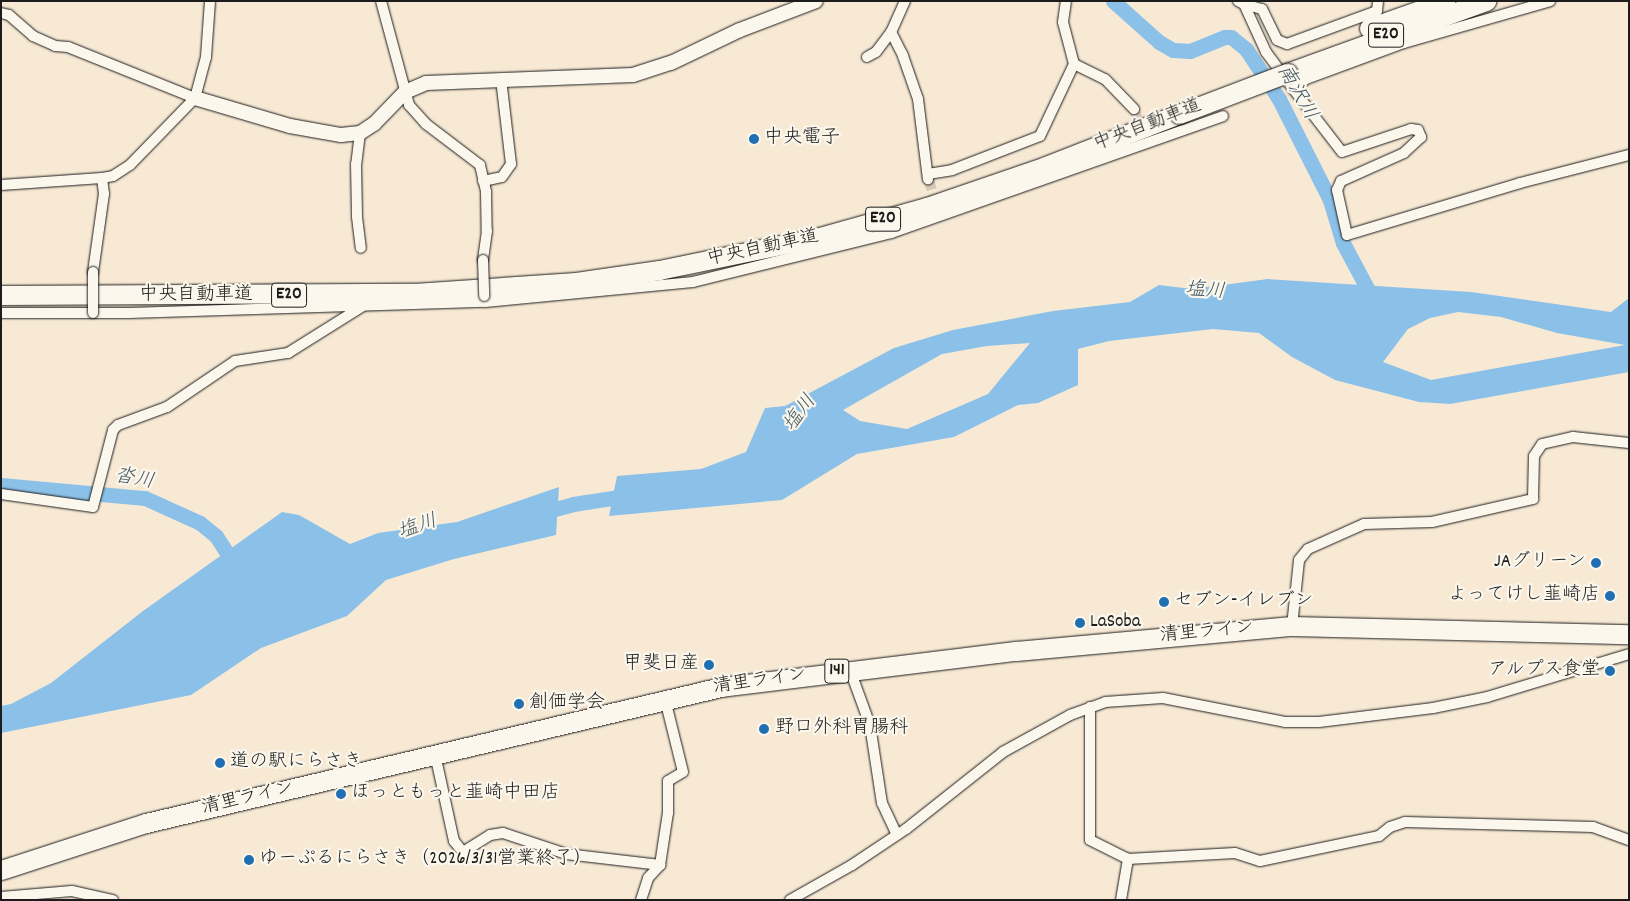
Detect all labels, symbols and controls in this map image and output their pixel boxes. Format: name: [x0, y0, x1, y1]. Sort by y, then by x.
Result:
road number: E20: [1367, 20, 1405, 50]
water label: 南沢川: [1271, 61, 1321, 125]
street label: 中央自動車道: [1091, 95, 1205, 157]
place label: 中央電子: [764, 128, 840, 150]
marker: 中央電子: [748, 133, 760, 145]
road number: E20: [864, 203, 902, 234]
street label: 中央自動車道: [705, 226, 821, 272]
water label: 塩川: [1184, 279, 1226, 305]
road number: E20: [270, 280, 308, 310]
street label: 中央自動車道: [139, 285, 253, 307]
water label: 塩川: [779, 391, 823, 437]
water label: 沓川: [112, 465, 156, 495]
water label: 塩川: [395, 510, 441, 546]
place label: JAグリーン: [1493, 552, 1586, 574]
marker: JAグリーン: [1590, 557, 1602, 569]
place label: よってけし韮崎店: [1448, 585, 1600, 607]
marker: よってけし韮崎店: [1604, 590, 1616, 602]
place label: セブン-イレブン: [1174, 591, 1313, 613]
marker: セブン-イレブン: [1158, 596, 1170, 608]
place label: LaSoba: [1090, 612, 1141, 634]
marker: LaSoba: [1074, 617, 1086, 629]
street label: 清里ライン: [1159, 618, 1255, 648]
place label: 甲斐日産: [623, 654, 699, 676]
road number: 141: [823, 656, 851, 686]
marker: 甲斐日産: [703, 659, 715, 671]
place label: アルプス食堂: [1486, 660, 1600, 682]
street label: 清里ライン: [711, 664, 809, 700]
marker: アルプス食堂: [1604, 665, 1616, 677]
place label: 創価学会: [529, 693, 605, 715]
marker: 創価学会: [513, 698, 525, 710]
place label: 野口外科胃腸科: [775, 718, 908, 740]
marker: 野口外科胃腸科: [757, 722, 771, 736]
place label: 道の駅にらさき: [230, 752, 363, 774]
marker: 道の駅にらさき: [214, 757, 226, 769]
street label: 清里ライン: [199, 777, 297, 821]
place label: ほっともっと韮崎中田店: [351, 783, 560, 805]
marker: ほっともっと韮崎中田店: [335, 788, 347, 800]
place label: ゆーぷるにらさき（2026/3/31営業終了）: [259, 849, 593, 871]
marker: ゆーぷるにらさき（2026/3/31営業終了）: [243, 854, 255, 866]

